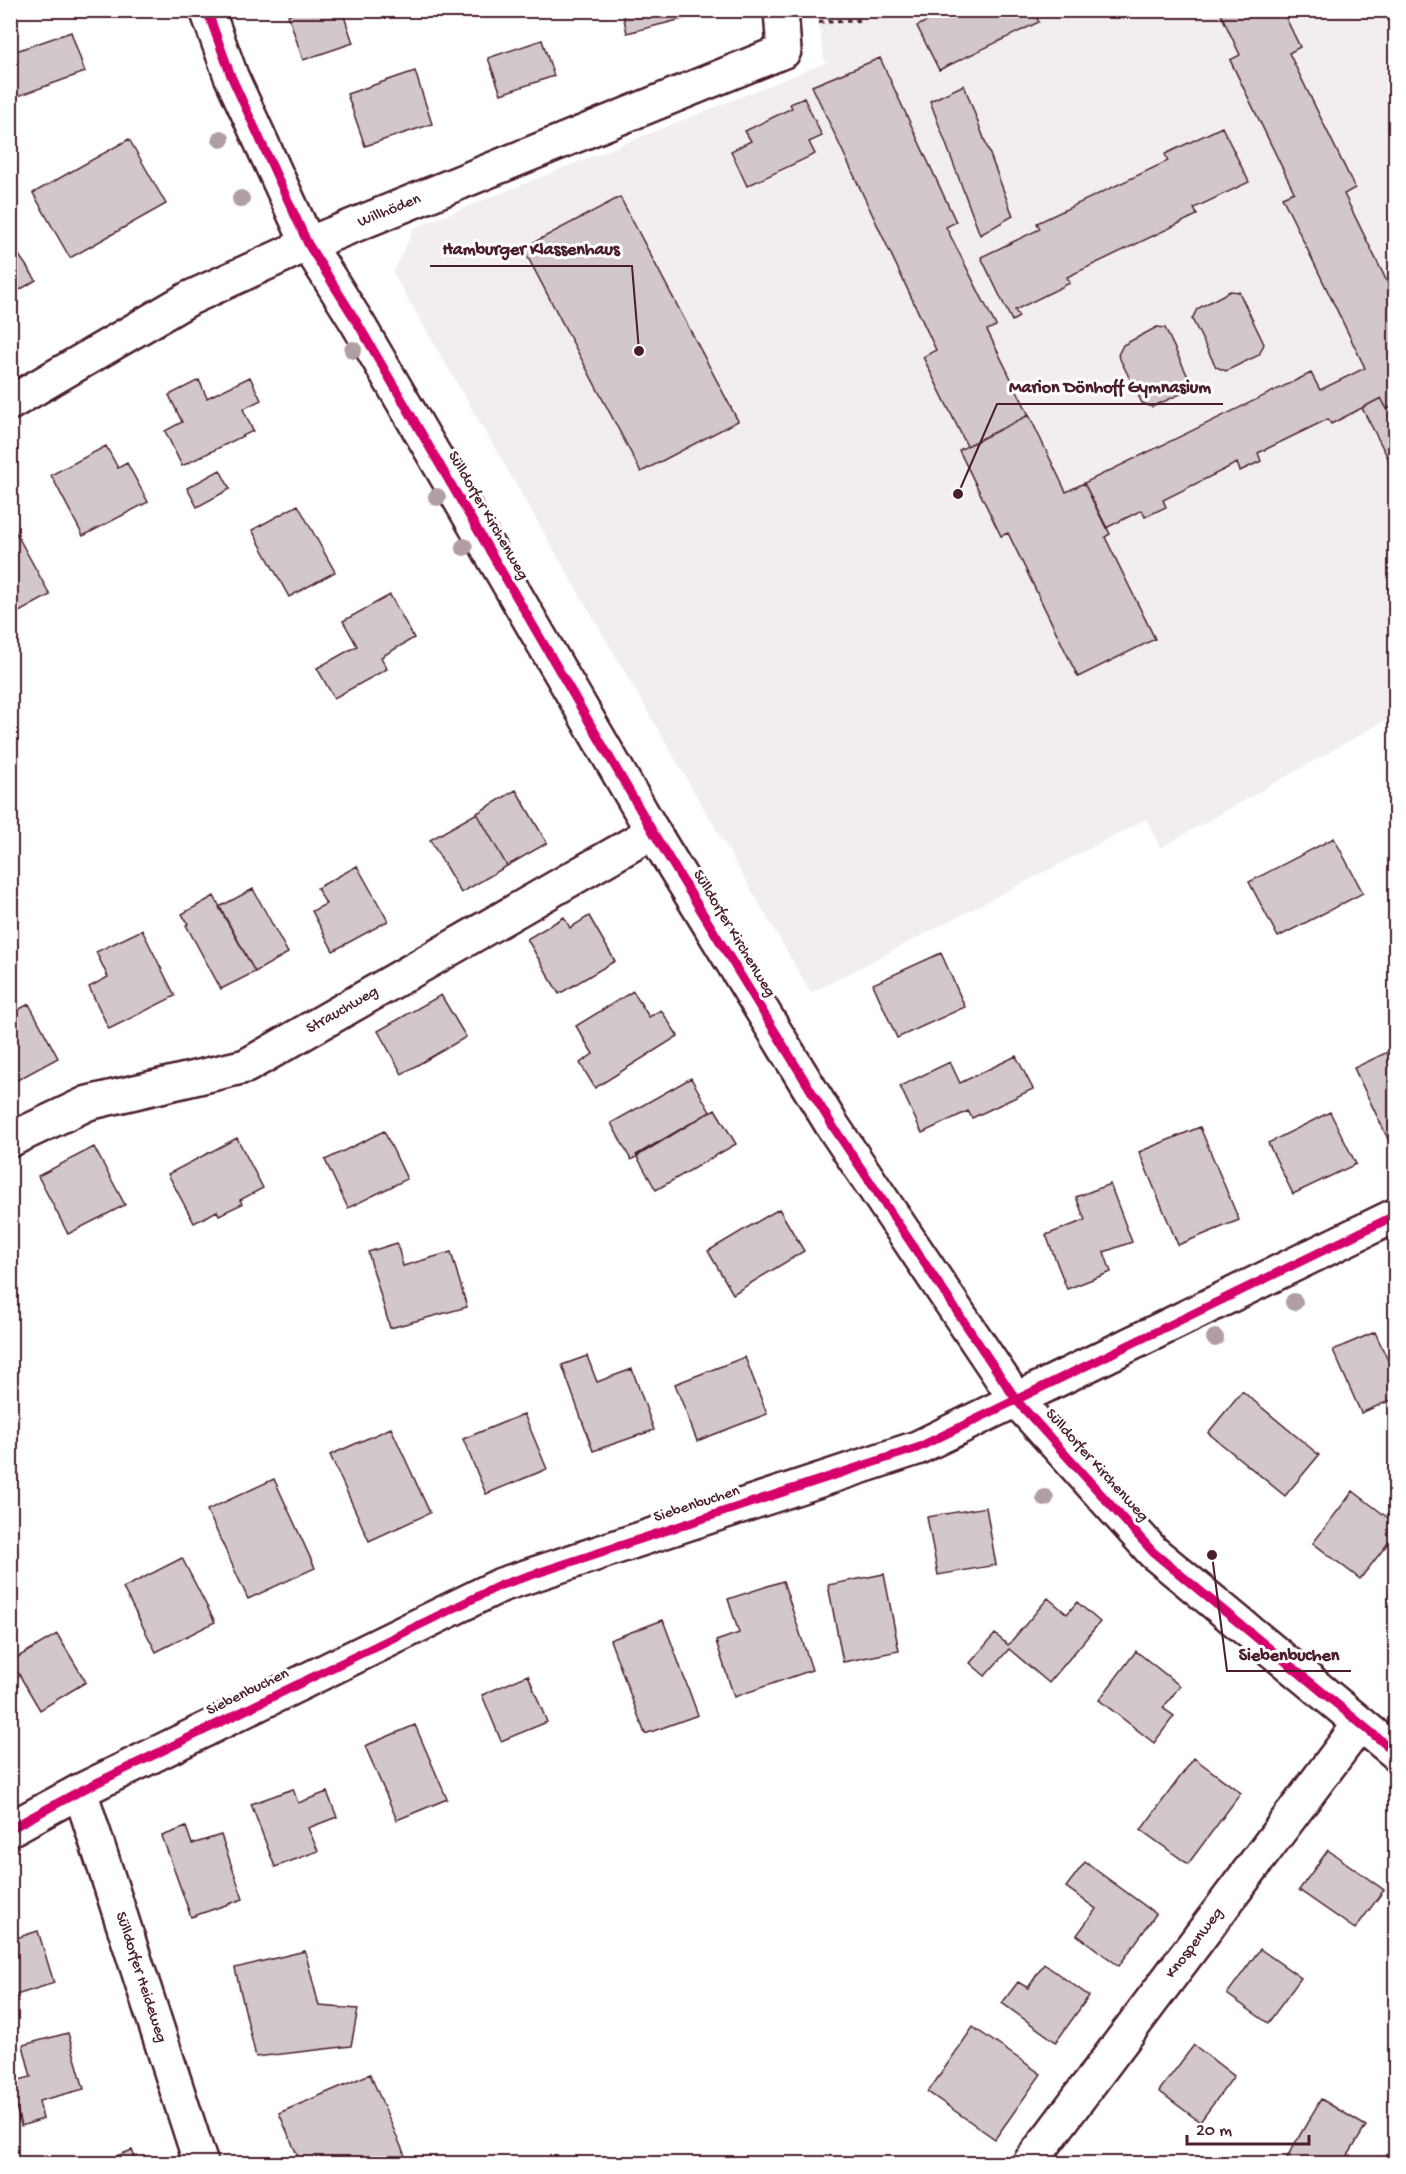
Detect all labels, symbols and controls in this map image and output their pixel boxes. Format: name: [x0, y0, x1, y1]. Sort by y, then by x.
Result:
street label: Willhöden: [355, 190, 424, 232]
callout: Hamburger Klassenhaus: [430, 230, 632, 266]
text: Hamburger Klassenhaus: [442, 240, 621, 261]
callout: Marion Dönhoff Gymnasium: [997, 368, 1223, 404]
text: Marion Dönhoff Gymnasium: [1009, 378, 1211, 399]
street label: Sülldorfer Kirchenweg: [442, 448, 532, 584]
street label: Sülldorfer Kirchenweg: [687, 867, 779, 1001]
street label: Strauchweg: [303, 982, 382, 1039]
street label: Sülldorfer Kirchenweg: [1040, 1406, 1152, 1526]
street label: Siebenbuchen: [652, 1482, 743, 1528]
callout: Siebenbuchen: [1227, 1635, 1351, 1671]
text: Siebenbuchen: [1239, 1646, 1340, 1667]
street label: Siebenbuchen: [204, 1665, 293, 1721]
street label: Knospenweg: [1162, 1904, 1228, 1983]
street label: Sülldorfer Heideweg: [110, 1910, 171, 2045]
scale bar: [1187, 2108, 1308, 2146]
text: 20 m: [1196, 2121, 1232, 2142]

